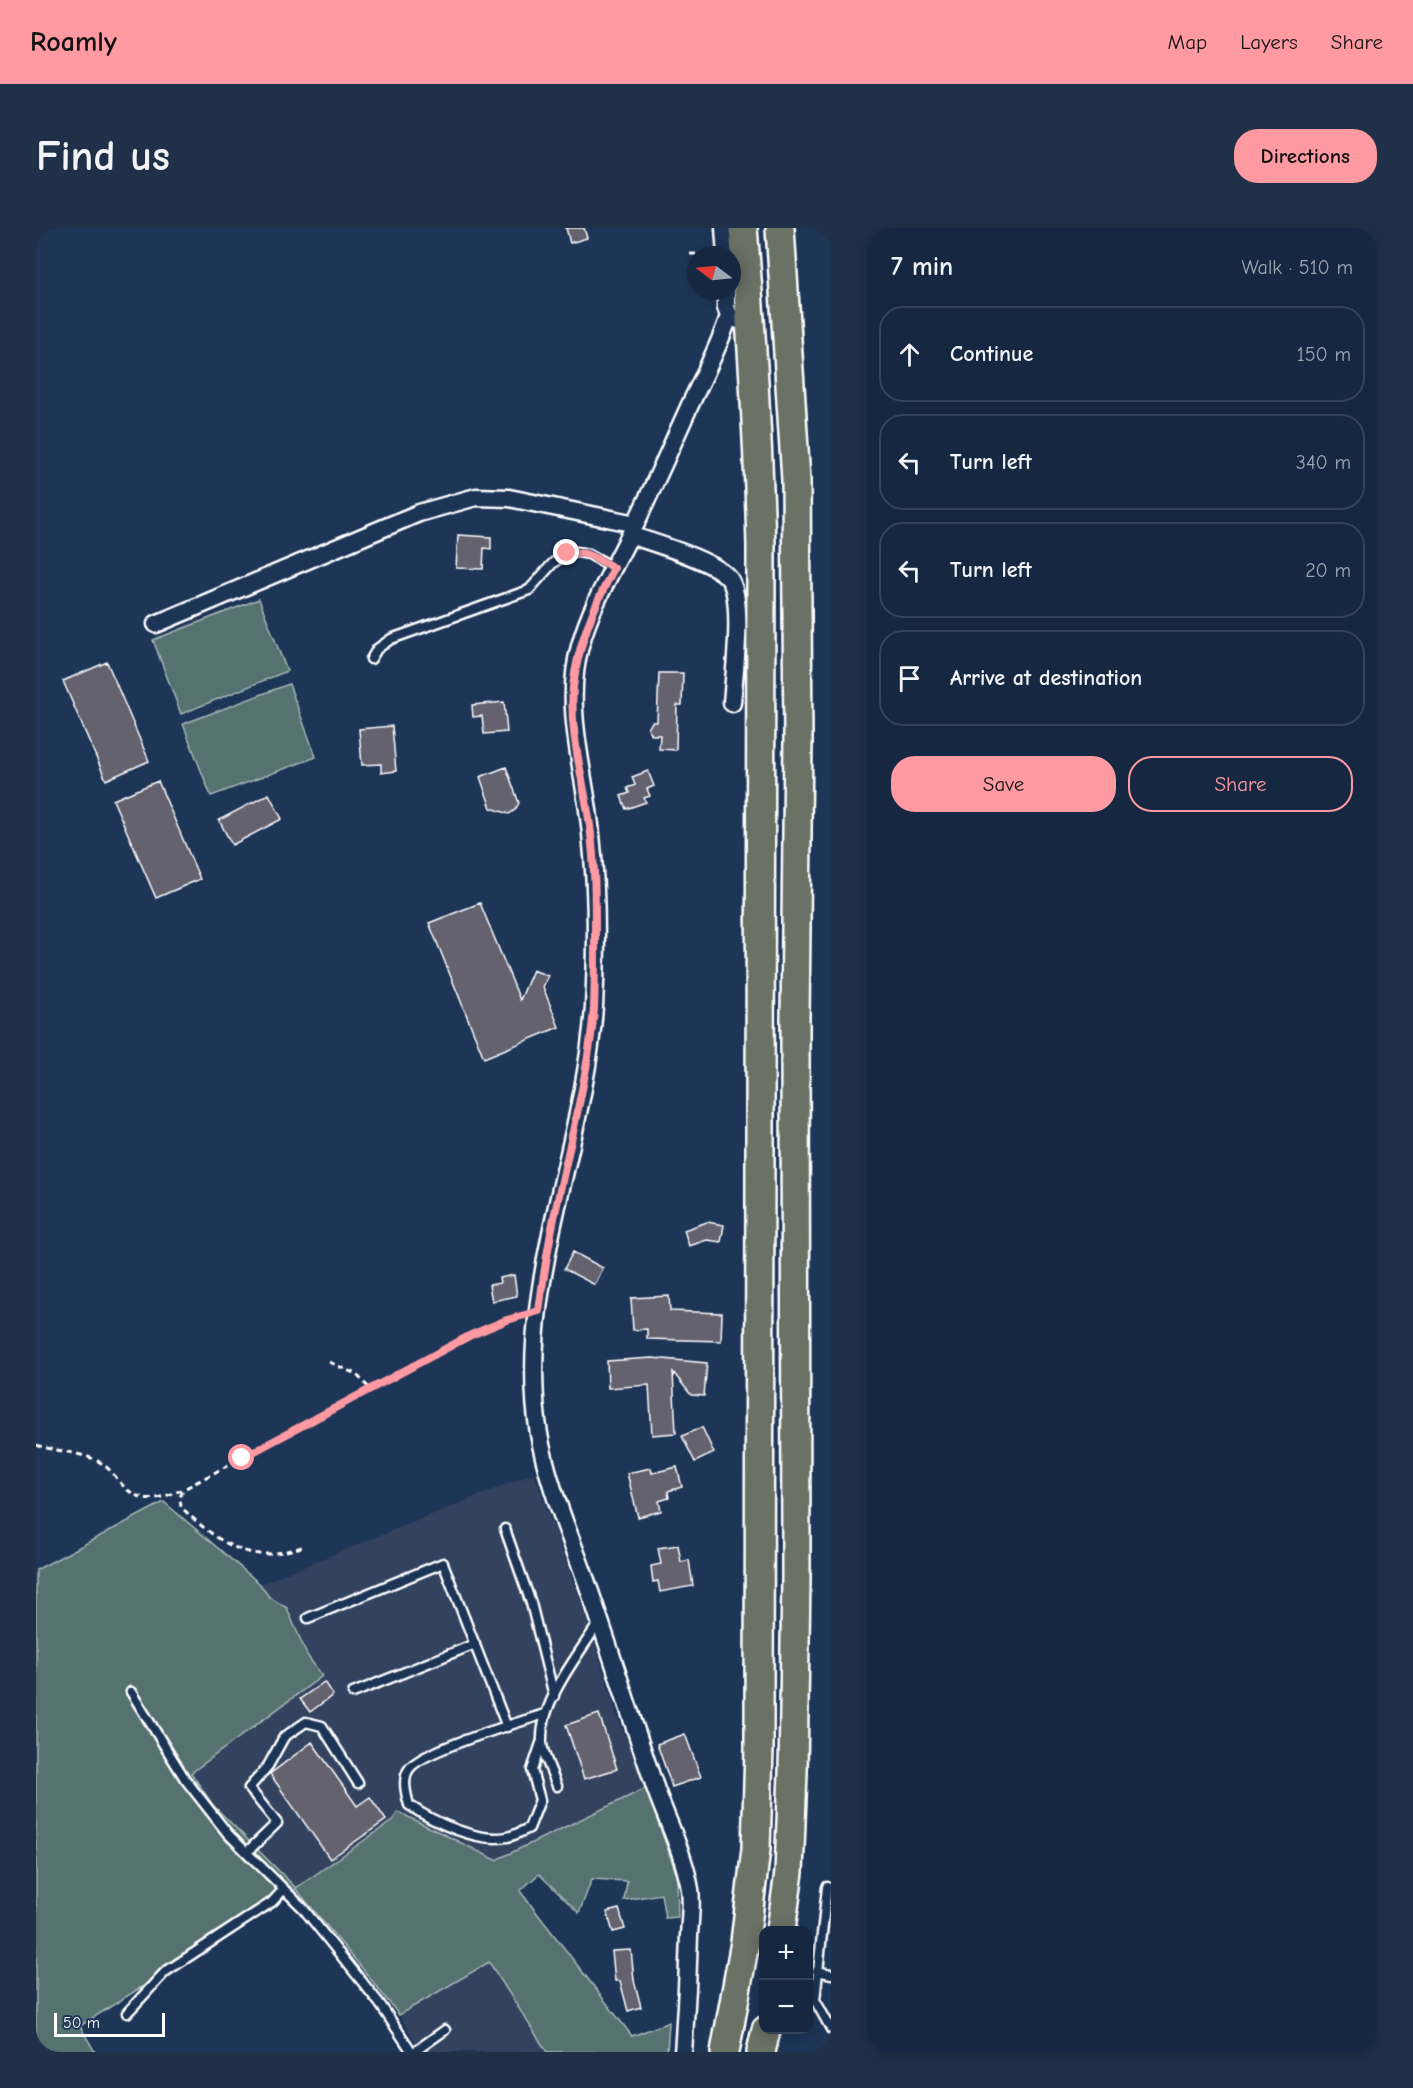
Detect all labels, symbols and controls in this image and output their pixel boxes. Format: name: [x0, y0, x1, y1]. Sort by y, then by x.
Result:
text: Roamly: [30, 26, 117, 58]
text: Map: [1168, 30, 1207, 54]
text: Layers: [1240, 30, 1298, 54]
text: Share: [1331, 30, 1383, 54]
button: Directions: [1234, 129, 1377, 183]
text: Find us: [36, 132, 170, 181]
north arrow: [687, 246, 741, 300]
text: 7 min: [891, 252, 953, 282]
text: Walk · 510 m: [1242, 256, 1353, 279]
icon: ahead: [893, 338, 926, 371]
text: Continue: [950, 341, 1033, 367]
text: 150 m: [1297, 343, 1351, 366]
icon: left: [893, 446, 926, 479]
text: Turn left: [950, 449, 1032, 475]
text: 340 m: [1296, 451, 1351, 474]
route end: [553, 539, 579, 565]
icon: left: [893, 554, 926, 587]
text: Turn left: [950, 557, 1032, 583]
text: 20 m: [1305, 559, 1351, 582]
icon: arrive: [893, 662, 926, 695]
text: Arrive at destination: [950, 665, 1142, 691]
button: Save: [891, 756, 1116, 812]
button: Share: [1128, 756, 1353, 812]
route start: [228, 1444, 254, 1470]
map controls: [759, 1926, 813, 2034]
button: +: [759, 1926, 813, 1980]
button: −: [759, 1980, 813, 2034]
scale bar: [54, 2010, 165, 2038]
text: 50 m: [63, 2014, 100, 2032]

